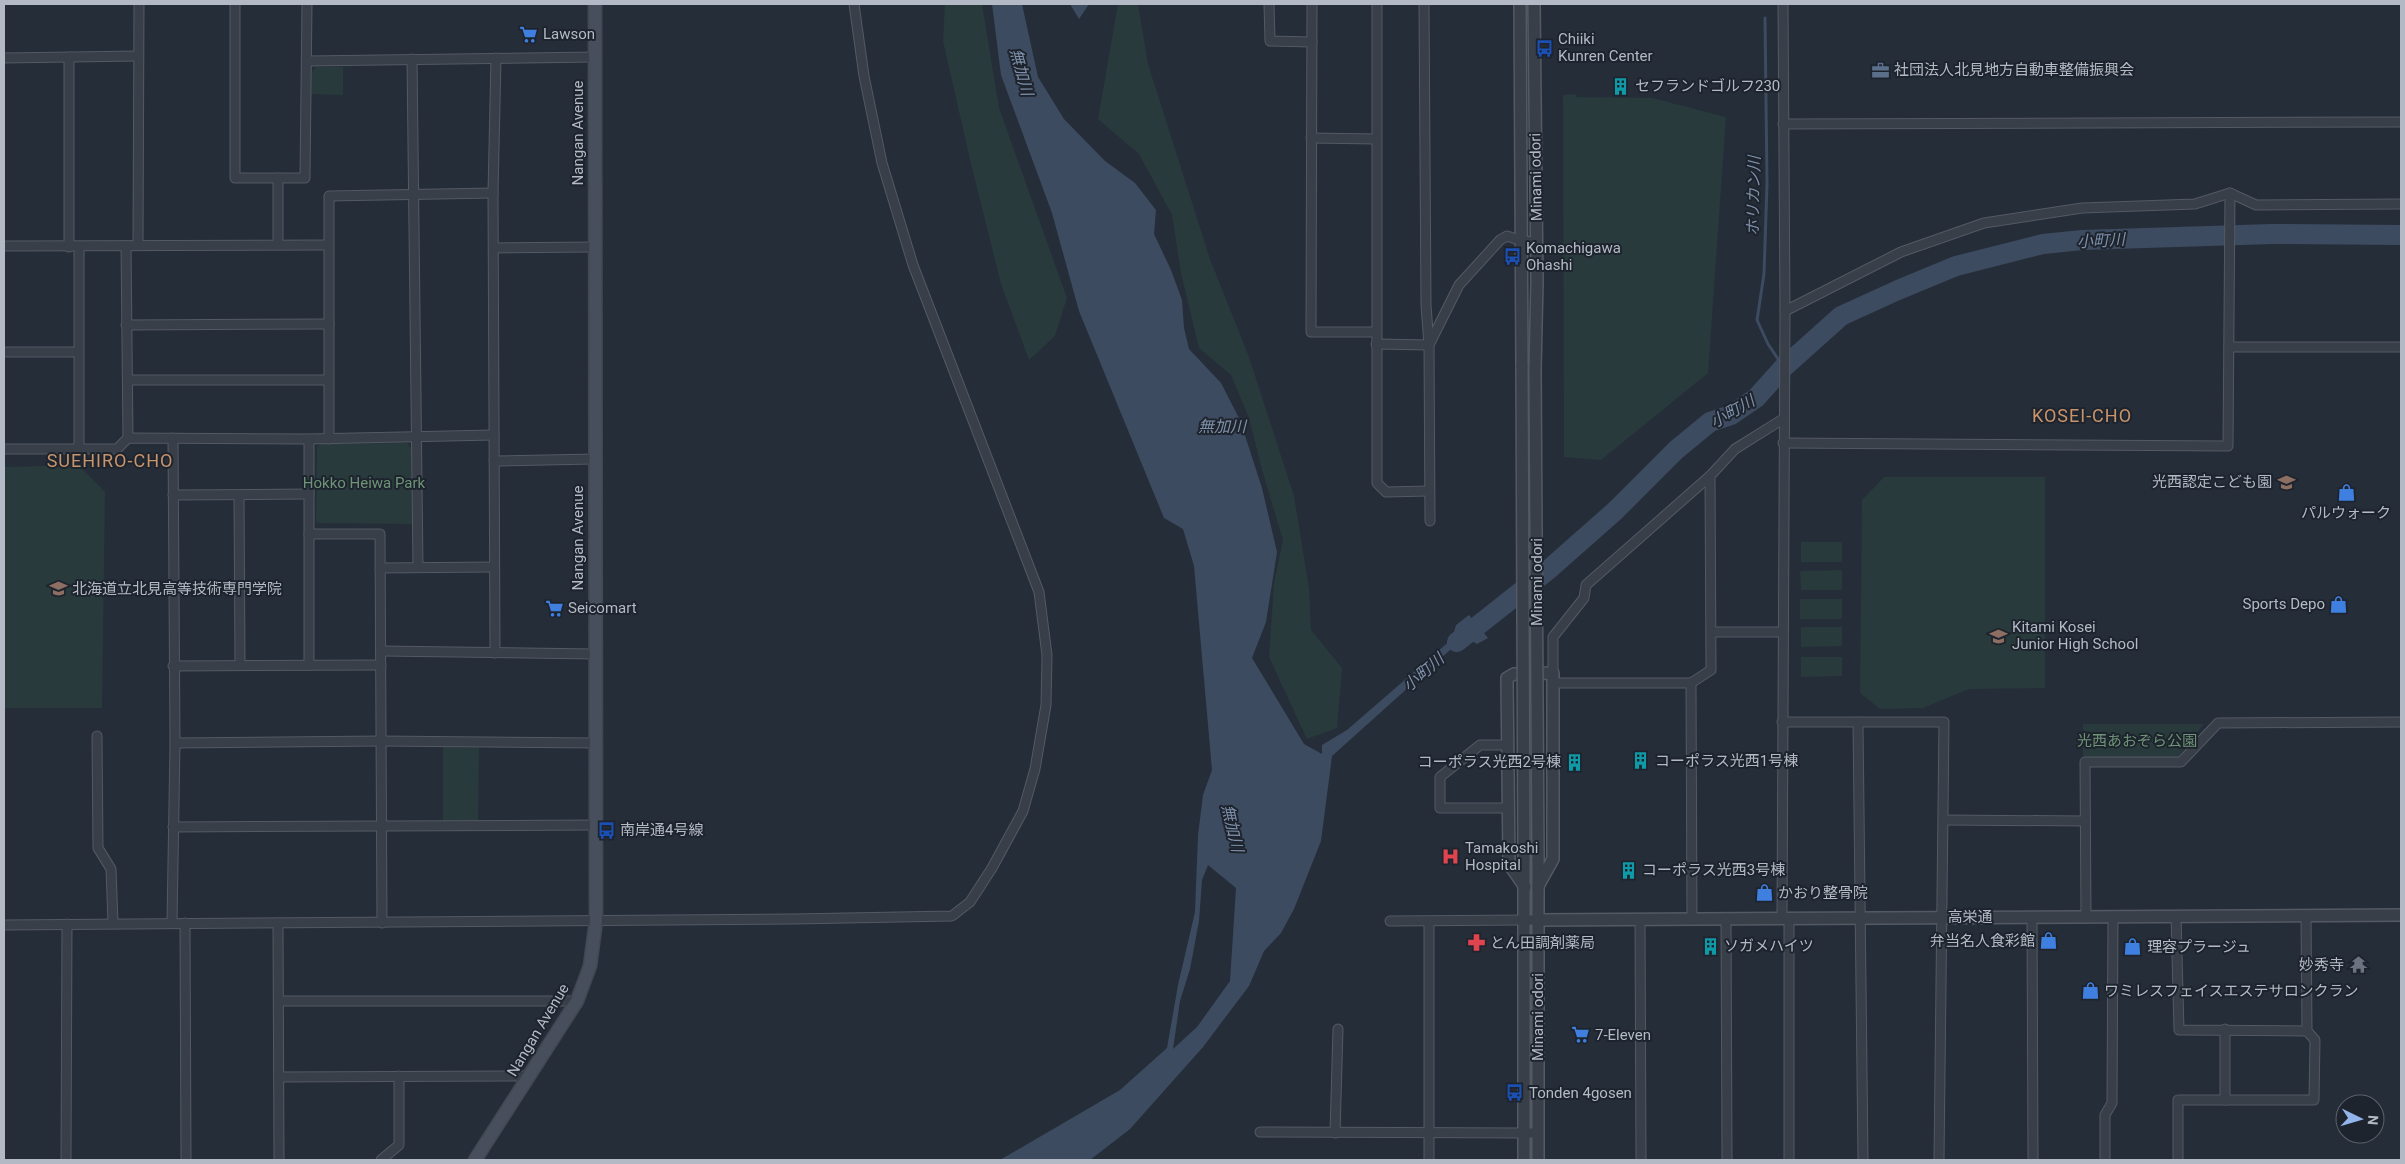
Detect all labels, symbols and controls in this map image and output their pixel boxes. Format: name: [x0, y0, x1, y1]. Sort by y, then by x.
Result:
supermarket icon: Lawson: [519, 24, 539, 44]
place label: Lawson: [543, 25, 595, 43]
place label: Chiiki Kunren Center: [1558, 30, 1653, 65]
bus stop icon: Chiiki Kunren Center: [1534, 38, 1554, 58]
water label: 無加川: [1006, 46, 1037, 100]
office icon: 社団法人北見地方自動車整備振興会: [1870, 60, 1890, 80]
place label: 社団法人北見地方自動車整備振興会: [1894, 61, 2134, 79]
building icon: セフランドゴルフ230: [1611, 76, 1631, 96]
place label: セフランドゴルフ230: [1635, 77, 1780, 95]
street label: Nangan Avenue: [569, 81, 587, 185]
street label: Minami odori: [1526, 133, 1546, 221]
water label: ホリカン川: [1743, 154, 1764, 236]
water label: 小町川: [2077, 230, 2127, 251]
place label: Komachigawa Ohashi: [1526, 239, 1621, 274]
bus stop icon: Komachigawa Ohashi: [1502, 247, 1522, 267]
water label: 小町川: [1707, 390, 1760, 432]
district label: KOSEI-CHO: [2032, 405, 2132, 426]
water label: 無加川: [1198, 417, 1248, 436]
district label: SUEHIRO-CHO: [47, 450, 173, 471]
school or university icon: 光西認定こども園: [2276, 472, 2296, 492]
place label: 光西認定こども園: [2152, 473, 2272, 491]
park label: Hokko Heiwa Park: [303, 474, 426, 492]
shop icon: パルウォーク: [2336, 482, 2356, 502]
street label: Nangan Avenue: [569, 486, 587, 590]
place label: パルウォーク: [2301, 504, 2391, 522]
street label: Minami odori: [1528, 538, 1546, 626]
school or university icon: 北海道立北見高等技術専門学院: [48, 579, 68, 599]
place label: 北海道立北見高等技術専門学院: [72, 580, 282, 598]
shop icon: Sports Depo: [2329, 594, 2349, 614]
place label: Sports Depo: [2243, 595, 2325, 613]
supermarket icon: Seicomart: [544, 598, 564, 618]
place label: Seicomart: [568, 599, 637, 617]
place label: Kitami Kosei Junior High School: [2012, 618, 2138, 653]
school or university icon: Kitami Kosei Junior High School: [1988, 626, 2008, 646]
water label: 小町川: [1399, 648, 1449, 695]
park label: 光西あおぞら公園: [2077, 732, 2197, 750]
building icon: コーポラス光西1号棟: [1631, 751, 1651, 771]
building icon: コーポラス光西2号棟: [1565, 752, 1585, 772]
place label: コーポラス光西1号棟: [1655, 752, 1798, 770]
place label: コーポラス光西2号棟: [1418, 753, 1561, 771]
water label: 無加川: [1218, 803, 1248, 856]
bus stop icon: 南岸通4号線: [596, 820, 616, 840]
place label: 南岸通4号線: [620, 821, 703, 839]
place label: Tamakoshi Hospital: [1465, 839, 1538, 874]
hospital icon: Tamakoshi Hospital: [1441, 847, 1461, 867]
building icon: コーポラス光西3号棟: [1618, 860, 1638, 880]
place label: コーポラス光西3号棟: [1642, 861, 1785, 879]
shop icon: かおり整骨院: [1754, 883, 1774, 903]
place label: かおり整骨院: [1778, 884, 1868, 902]
street label: 高栄通: [1947, 908, 1993, 926]
shop icon: 弁当名人食彩館: [2039, 931, 2059, 951]
place label: 弁当名人食彩館: [1930, 932, 2035, 950]
pharmacy icon: とん田調剤薬局: [1466, 933, 1486, 953]
place label: とん田調剤薬局: [1490, 934, 1595, 952]
building icon: ソガメハイツ: [1700, 936, 1720, 956]
place label: ソガメハイツ: [1724, 937, 1814, 955]
shop icon: 理容プラージュ: [2123, 937, 2143, 957]
place label: 理容プラージュ: [2147, 938, 2251, 956]
temple icon: 妙秀寺: [2348, 955, 2368, 975]
place label: 妙秀寺: [2299, 956, 2344, 974]
street label: Minami odori: [1529, 973, 1547, 1061]
street label: Nangan Avenue: [503, 980, 573, 1080]
shop icon: ワミレスフェイスエステサロンクラン: [2080, 981, 2100, 1001]
place label: ワミレスフェイスエステサロンクラン: [2104, 982, 2359, 1000]
supermarket icon: 7-Eleven: [1571, 1025, 1591, 1045]
place label: 7-Eleven: [1595, 1026, 1651, 1044]
bus stop icon: Tonden 4gosen: [1505, 1083, 1525, 1103]
place label: Tonden 4gosen: [1529, 1084, 1632, 1102]
north arrow: [2335, 1094, 2385, 1144]
text: N: [2365, 1115, 2381, 1126]

